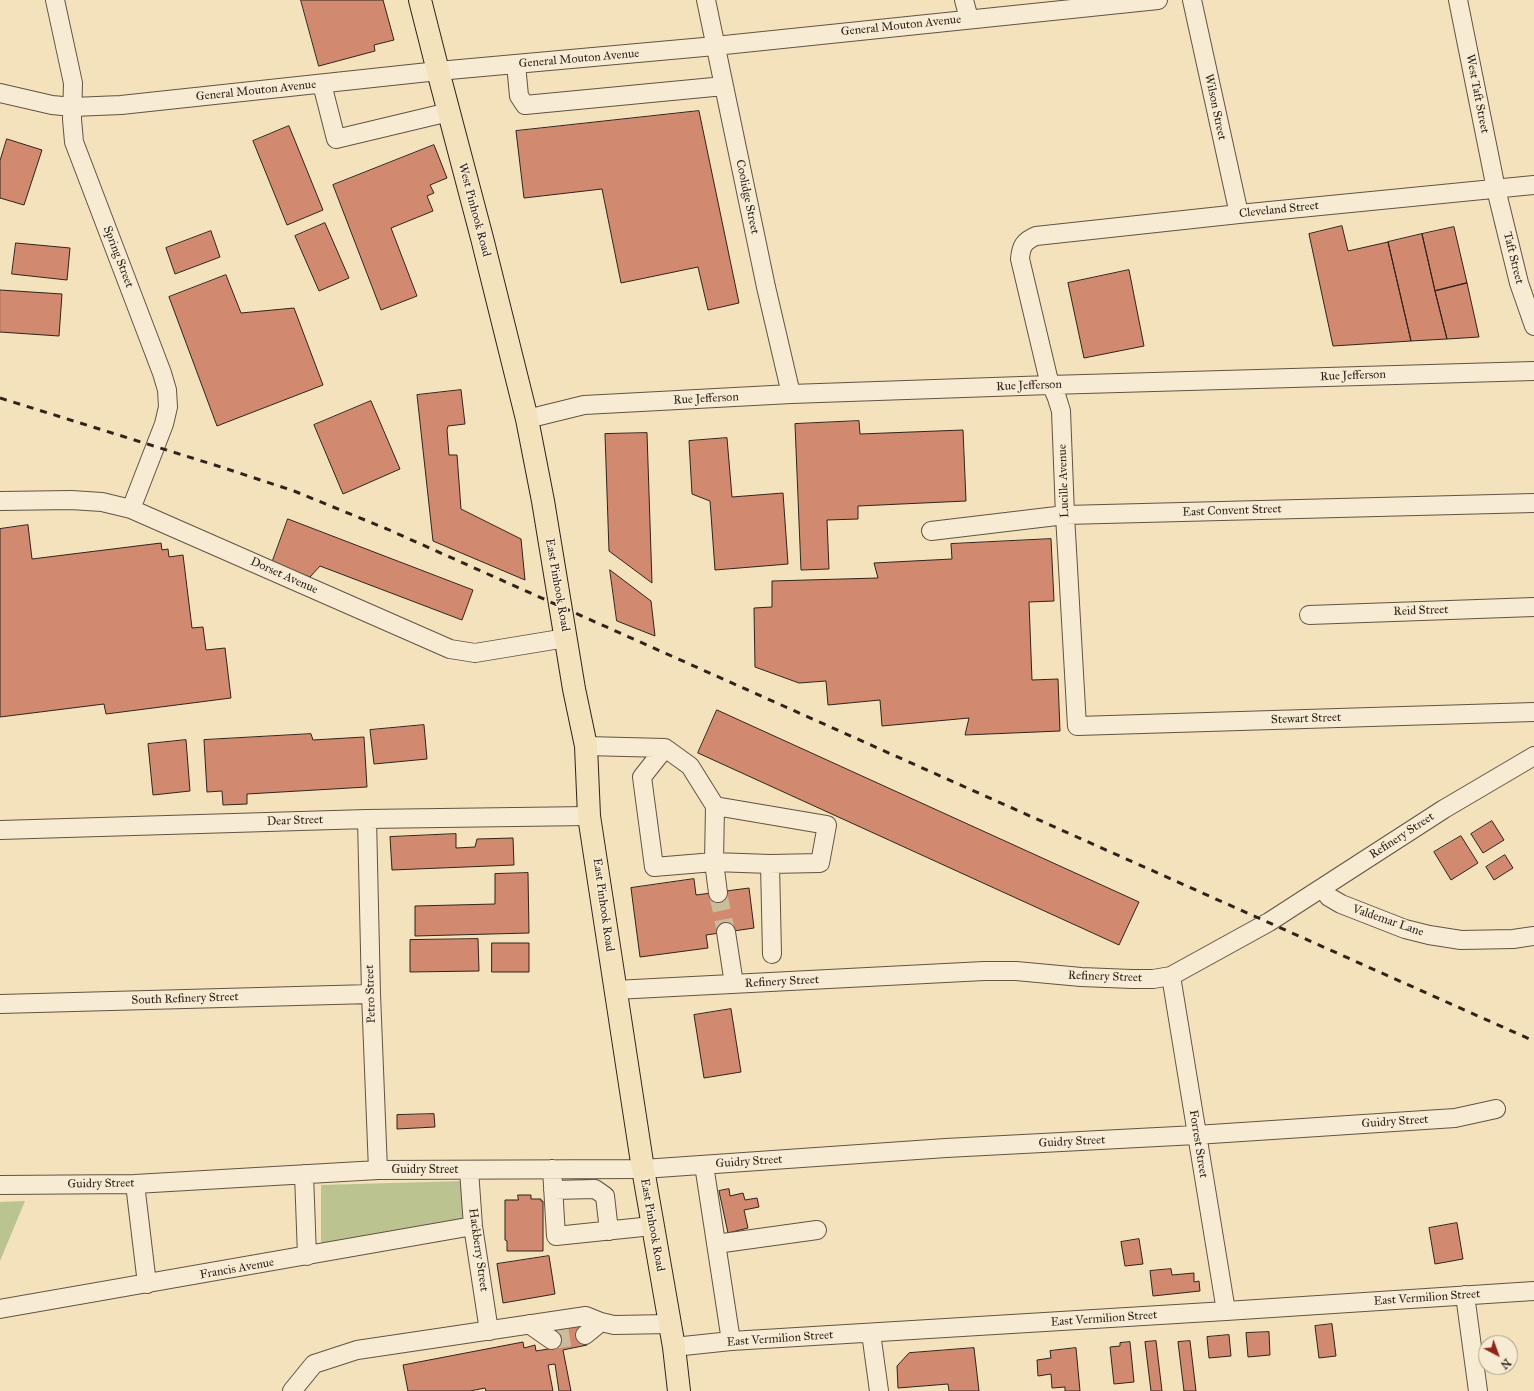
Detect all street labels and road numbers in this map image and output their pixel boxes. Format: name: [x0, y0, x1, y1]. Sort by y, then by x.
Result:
street label: General Mouton Avenue: [840, 13, 962, 39]
street label: General Mouton Avenue: [518, 47, 640, 71]
street label: West Taft Street: [1462, 53, 1492, 135]
street label: Wilson Street: [1201, 73, 1229, 141]
street label: General Mouton Avenue: [195, 78, 317, 104]
street label: Coolidge Street: [732, 158, 762, 236]
street label: West Pinhook Road: [455, 162, 493, 258]
street label: Cleveland Street: [1238, 199, 1320, 221]
street label: Spring Street: [100, 224, 136, 290]
street label: Taft Street: [1500, 230, 1526, 286]
street label: Rue Jefferson: [1320, 368, 1386, 384]
street label: Rue Jefferson: [996, 378, 1062, 394]
street label: Rue Jefferson: [673, 390, 739, 408]
street label: Lucille Avenue: [1056, 444, 1072, 518]
street label: East Convent Street: [1182, 502, 1282, 520]
street label: East Pinhook Road: [542, 537, 572, 633]
street label: Dorset Avenue: [248, 555, 320, 597]
street label: Reid Street: [1393, 603, 1449, 619]
street label: Stewart Street: [1271, 711, 1341, 727]
street label: Refinery Street: [1367, 810, 1437, 862]
street label: Dear Street: [267, 813, 323, 829]
street label: East Pinhook Road: [589, 857, 617, 953]
street label: Valdemar Lane: [1350, 902, 1426, 940]
street label: Petro Street: [363, 964, 379, 1024]
street label: Refinery Street: [1068, 969, 1142, 985]
street label: Refinery Street: [745, 973, 819, 991]
street label: South Refinery Street: [131, 990, 239, 1008]
street label: Forrest Street: [1186, 1109, 1210, 1179]
street label: Guidry Street: [1361, 1112, 1429, 1132]
street label: Guidry Street: [1038, 1133, 1106, 1151]
street label: Guidry Street: [715, 1152, 783, 1172]
street label: Guidry Street: [392, 1163, 458, 1177]
street label: Guidry Street: [67, 1176, 135, 1192]
street label: East Pinhook Road: [637, 1177, 667, 1273]
street label: Hackberry Street: [465, 1207, 491, 1293]
street label: Francis Avenue: [199, 1255, 275, 1283]
street label: East Vermilion Street: [1373, 1287, 1481, 1309]
street label: East Vermilion Street: [1050, 1308, 1158, 1330]
street label: East Vermilion Street: [726, 1328, 834, 1350]

